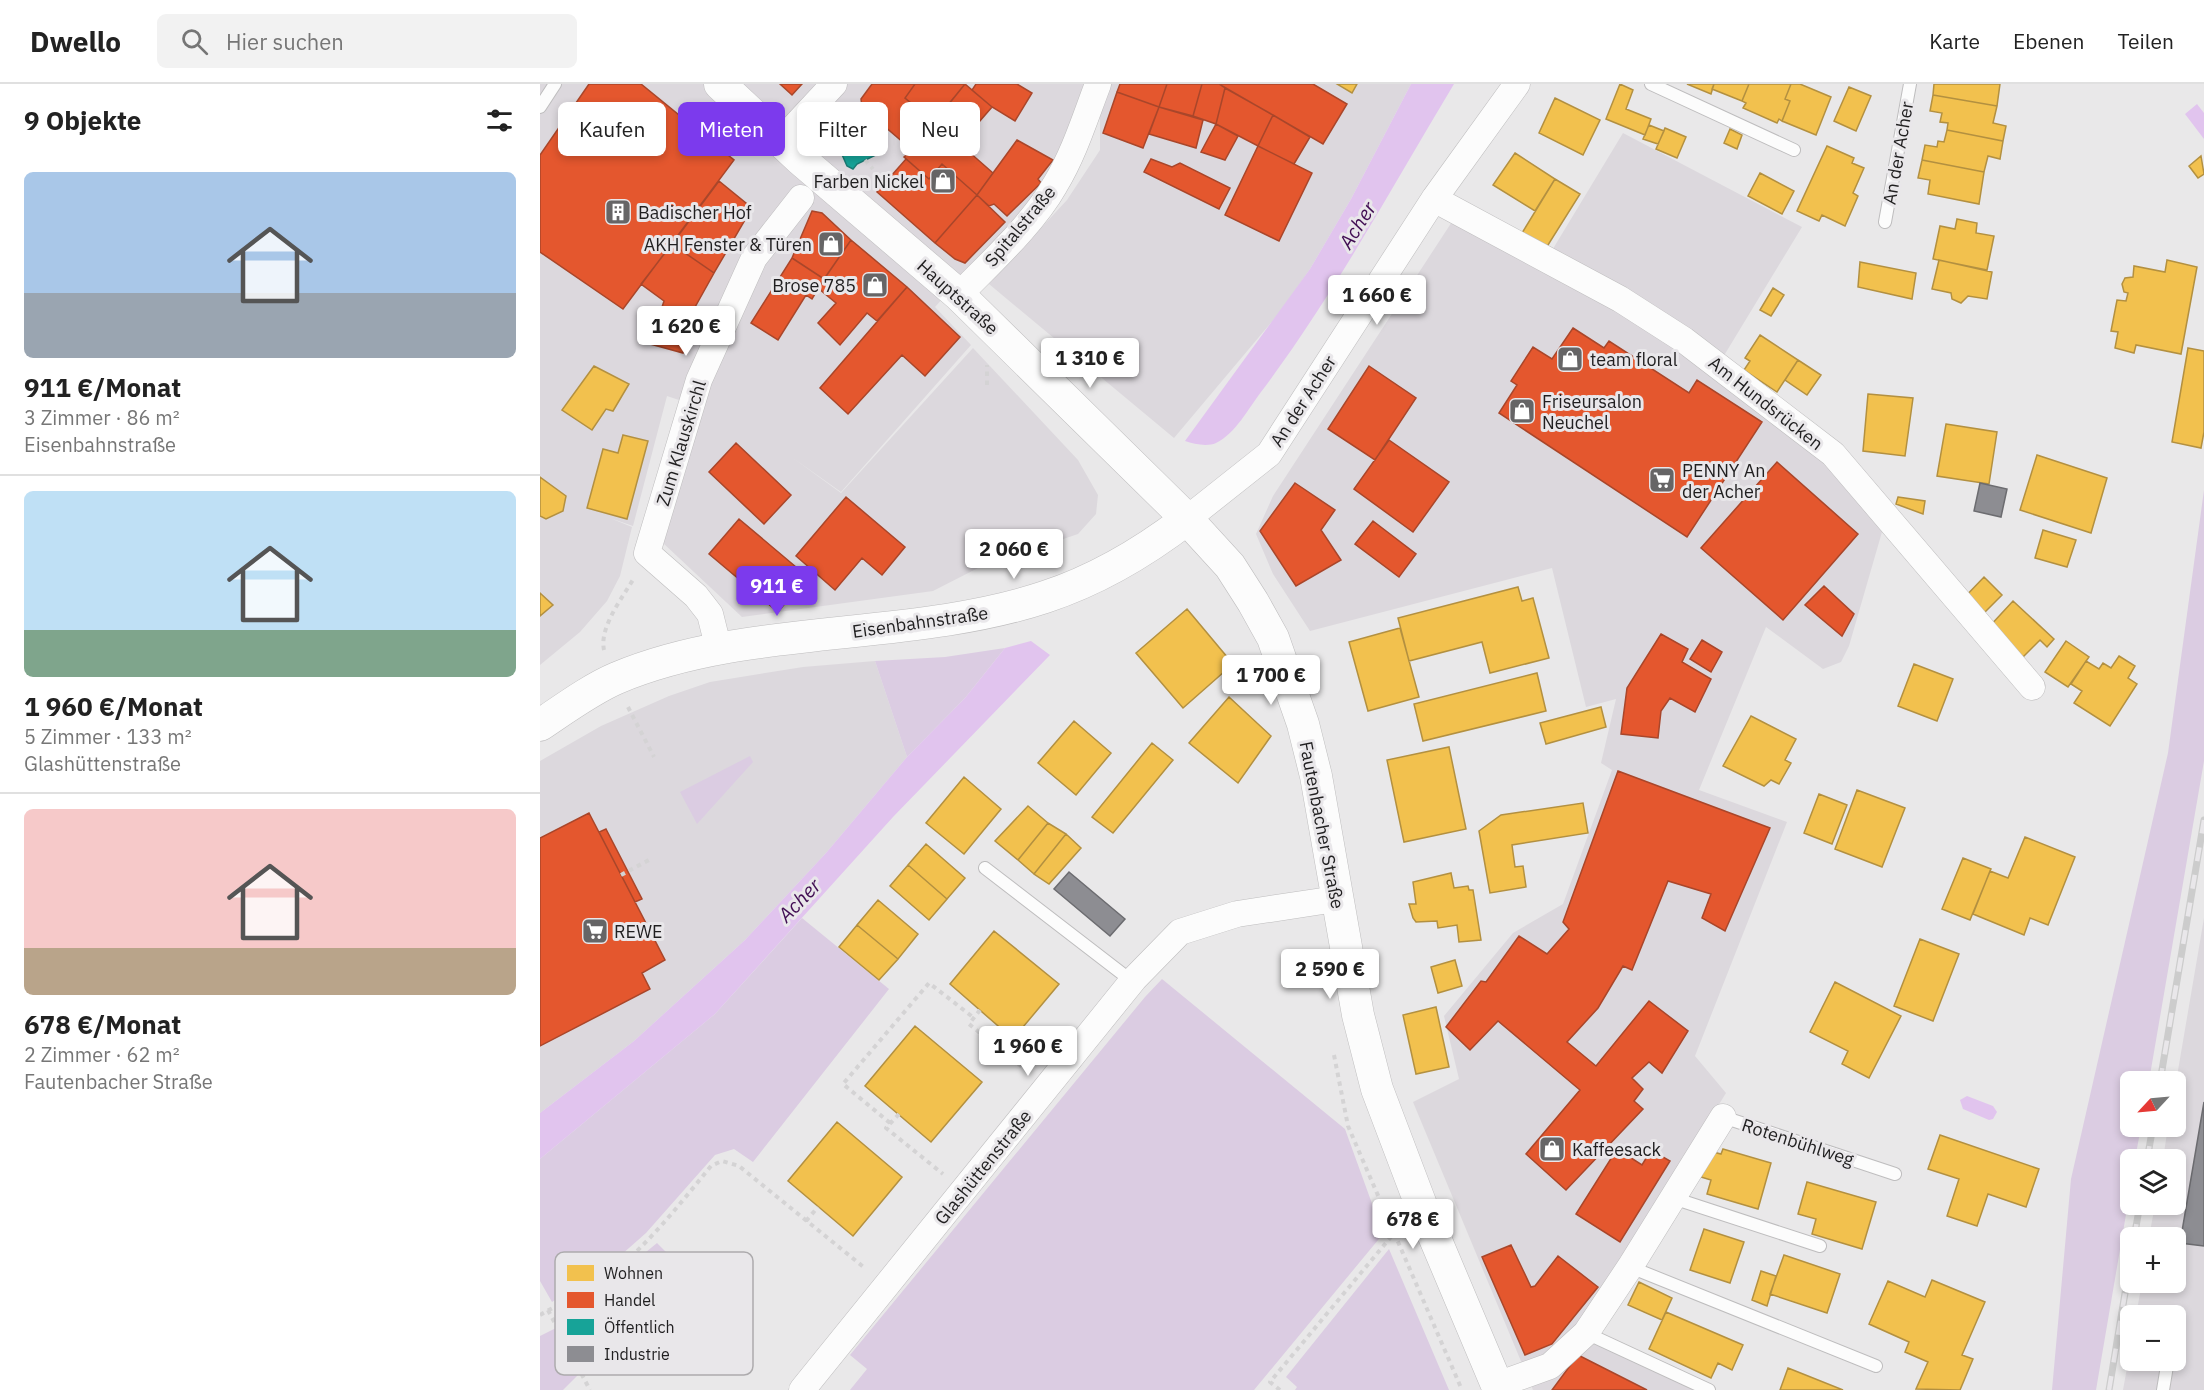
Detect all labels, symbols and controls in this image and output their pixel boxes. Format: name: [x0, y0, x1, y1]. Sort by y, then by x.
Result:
search box: [157, 14, 577, 68]
text: Dwello: [30, 23, 121, 60]
icon: search: [178, 25, 211, 58]
text: Hier suchen: [226, 27, 344, 56]
text: Karte: [1929, 27, 1980, 55]
text: Ebenen: [2013, 27, 2084, 55]
text: Teilen: [2117, 27, 2174, 55]
street label: An der Acher: [1878, 99, 1918, 206]
chip: Kaufen: [558, 102, 666, 156]
chip: Mieten: [678, 102, 785, 156]
chip: Filter: [797, 102, 888, 156]
chip: Neu: [900, 102, 980, 156]
text: 9 Objekte: [24, 103, 141, 137]
icon: filters: [483, 104, 516, 137]
shop icon: Farben Nickel: [928, 166, 958, 196]
place label: Farben Nickel: [813, 170, 924, 193]
street label: Spitalstraße: [979, 181, 1061, 271]
water label: Acher: [1332, 196, 1382, 254]
building icon: Badischer Hof: [603, 197, 633, 227]
place label: Badischer Hof: [638, 201, 752, 224]
icon: home: [216, 211, 324, 319]
shop icon: AKH Fenster & Türen: [816, 229, 846, 259]
place label: AKH Fenster & Türen: [644, 233, 812, 256]
street label: Hauptstraße: [913, 254, 1004, 340]
shop icon: Brose 785: [860, 270, 890, 300]
place label: Brose 785: [772, 274, 856, 297]
pin: 1 660 €: [1322, 275, 1432, 326]
text: 1 660 €: [1342, 281, 1412, 308]
pin: 1 620 €: [631, 306, 741, 357]
text: 1 620 €: [651, 312, 721, 339]
pin: 1 310 €: [1035, 338, 1145, 389]
text: 1 310 €: [1055, 344, 1125, 371]
shop icon: team floral: [1555, 344, 1585, 374]
place label: team floral: [1590, 348, 1678, 371]
street label: An der Acher: [1265, 351, 1341, 451]
street label: Am Hundsrücken: [1704, 351, 1828, 455]
text: 911 €/Monat: [24, 370, 181, 404]
street label: Zum Klauskirchl: [651, 377, 711, 509]
place label: Friseursalon Neuchel: [1542, 390, 1642, 434]
shop icon: Friseursalon Neuchel: [1507, 396, 1537, 426]
text: 3 Zimmer · 86 m²: [24, 404, 180, 431]
text: Eisenbahnstraße: [24, 431, 176, 458]
place label: PENNY An der Acher: [1682, 459, 1766, 503]
supermarket icon: PENNY An der Acher: [1647, 465, 1677, 495]
pin: 2 060 €: [959, 529, 1069, 580]
icon: home: [216, 530, 324, 638]
text: 2 060 €: [979, 535, 1049, 562]
pin: 911 €: [735, 566, 819, 617]
text: 911 €: [750, 572, 804, 599]
street label: Eisenbahnstraße: [851, 601, 989, 643]
pin: 1 700 €: [1216, 655, 1326, 706]
text: 1 700 €: [1236, 661, 1306, 688]
text: 1 960 €/Monat: [24, 689, 203, 723]
text: 5 Zimmer · 133 m²: [24, 723, 192, 750]
street label: Fautenbacher Straße: [1294, 739, 1350, 911]
text: Glashüttenstraße: [24, 750, 181, 777]
icon: home: [216, 848, 324, 956]
water label: Acher: [771, 872, 827, 928]
supermarket icon: REWE: [580, 916, 610, 946]
place label: REWE: [614, 920, 663, 943]
pin: 2 590 €: [1275, 949, 1385, 1000]
text: 2 590 €: [1295, 955, 1365, 982]
text: 678 €/Monat: [24, 1007, 181, 1041]
pin: 1 960 €: [973, 1026, 1083, 1077]
text: 1 960 €: [993, 1032, 1063, 1059]
text: 2 Zimmer · 62 m²: [24, 1041, 180, 1068]
text: Fautenbacher Straße: [24, 1068, 213, 1095]
north arrow: [2120, 1071, 2186, 1137]
map controls: [2120, 1071, 2186, 1371]
street label: Glashüttenstraße: [930, 1105, 1036, 1229]
street label: Rotenbühlweg: [1739, 1113, 1857, 1171]
shop icon: Kaffeesack: [1537, 1134, 1567, 1164]
place label: Kaffeesack: [1572, 1138, 1662, 1161]
button: layers: [2120, 1149, 2186, 1215]
pin: 678 €: [1371, 1199, 1455, 1250]
text: 678 €: [1386, 1205, 1440, 1232]
button: +: [2120, 1227, 2186, 1293]
legend: [555, 1252, 753, 1375]
text: Wohnen: [604, 1263, 663, 1283]
text: Handel: [604, 1290, 655, 1310]
button: −: [2120, 1305, 2186, 1371]
text: Öffentlich: [604, 1317, 675, 1337]
text: Industrie: [604, 1344, 670, 1364]

